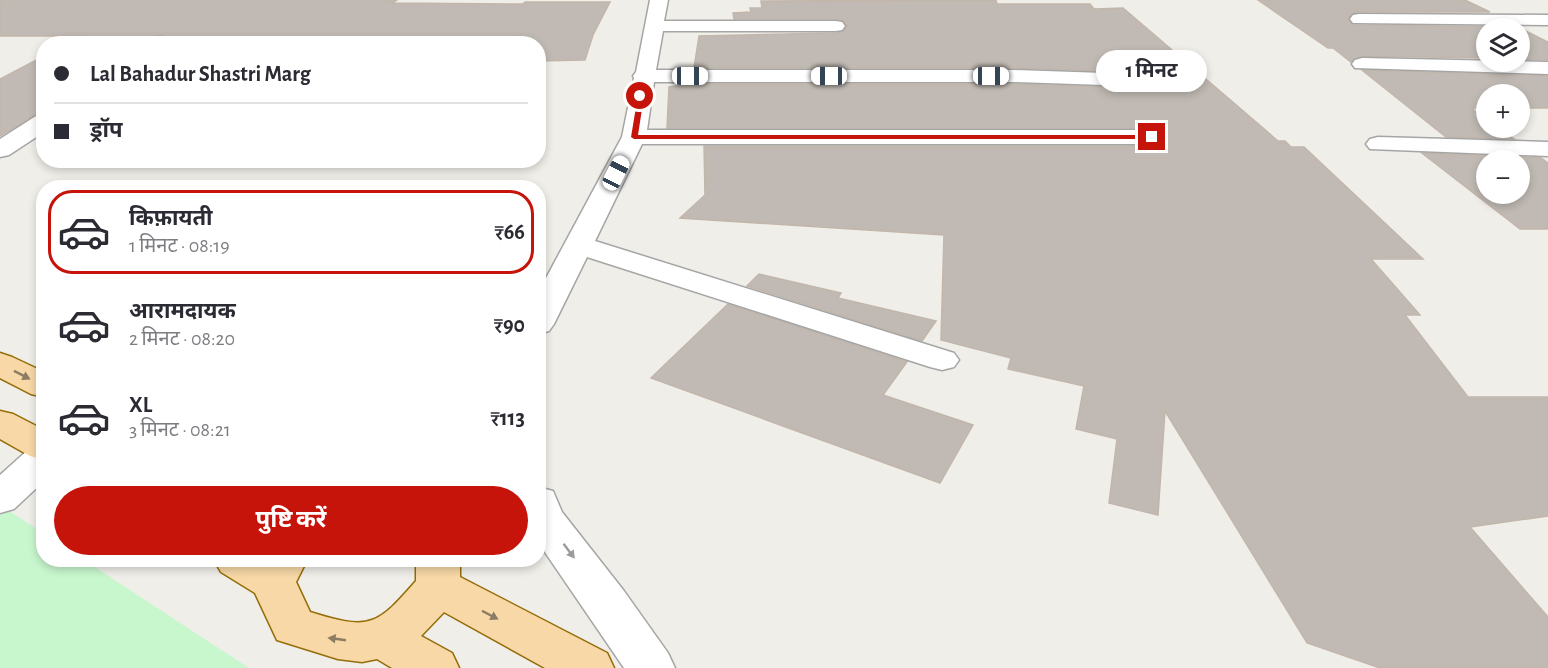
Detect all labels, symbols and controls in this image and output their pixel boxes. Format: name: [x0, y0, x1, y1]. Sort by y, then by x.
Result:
map controls: [1476, 18, 1530, 204]
button: layers: [1476, 18, 1530, 72]
callout: 1 मिनट: [1096, 50, 1208, 92]
text: 1 मिनट: [1125, 61, 1178, 81]
text: Lal Bahadur Shastri Marg: [90, 63, 311, 85]
car: [672, 67, 708, 85]
car: [811, 67, 847, 85]
car: [973, 67, 1009, 85]
route start: [626, 82, 653, 109]
button: +: [1476, 84, 1530, 138]
text: ड्रॉप: [90, 119, 123, 141]
route end: [1138, 123, 1165, 150]
button: −: [1476, 150, 1530, 204]
car: [600, 153, 632, 193]
icon: car: [57, 205, 111, 259]
text: किफ़ायती: [129, 207, 213, 229]
text: ₹66: [495, 221, 525, 243]
text: 1 मिनट · 08:19: [129, 236, 230, 256]
icon: car: [57, 298, 111, 352]
text: आरामदायक: [129, 300, 236, 322]
text: ₹90: [494, 314, 525, 336]
text: 2 मिनट · 08:20: [129, 329, 235, 349]
one-way arrow: [13, 371, 30, 380]
icon: car: [57, 391, 111, 445]
text: XL: [129, 394, 152, 416]
text: ₹113: [490, 407, 525, 429]
text: 3 मिनट · 08:21: [129, 420, 231, 440]
button: पुष्टि करें: [54, 486, 528, 555]
one-way arrow: [562, 543, 575, 559]
one-way arrow: [482, 610, 499, 620]
one-way arrow: [327, 634, 346, 643]

